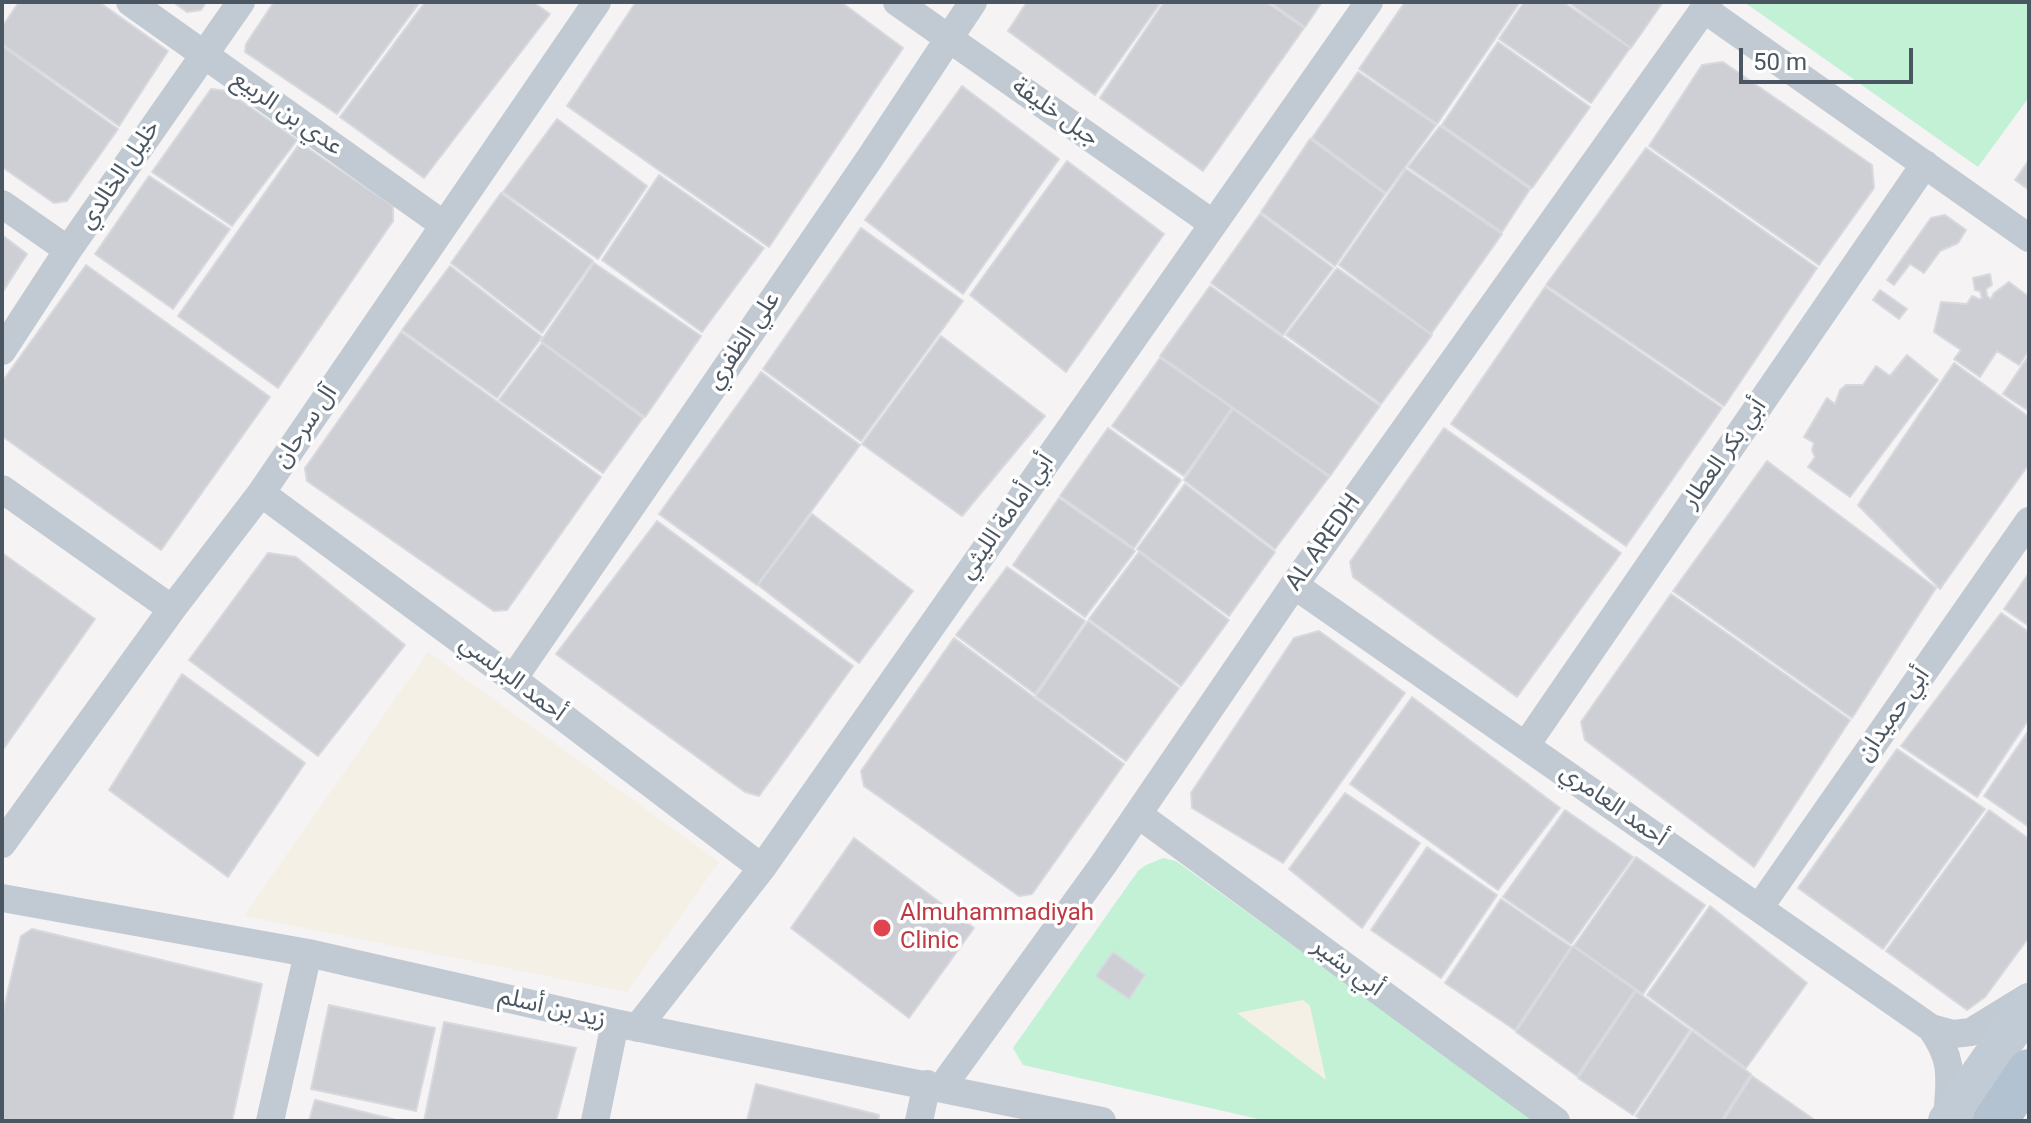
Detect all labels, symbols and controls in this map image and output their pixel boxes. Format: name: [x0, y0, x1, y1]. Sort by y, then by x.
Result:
scale bar: [1743, 32, 1917, 82]
text: 50 m: [1753, 48, 1807, 76]
street label: عدي بن الربيع: [226, 66, 348, 162]
street label: جبل خليفة: [1006, 73, 1104, 153]
street label: خليل الخالدي: [73, 115, 167, 235]
street label: علي الظفري: [701, 287, 787, 395]
street label: آل سرحان: [268, 380, 344, 474]
street label: أبي بكر العطار: [1677, 394, 1773, 514]
street label: أبي أمامة الليثي: [953, 449, 1061, 585]
street label: AL AREDH: [1280, 489, 1368, 597]
street label: أحمد البرلسي: [453, 630, 571, 728]
street label: أبي حميدان: [1851, 663, 1937, 767]
street label: أحمد العامري: [1554, 759, 1672, 853]
place label: Almuhammadiyah Clinic: [900, 900, 1094, 956]
marker: Almuhammadiyah Clinic: [871, 917, 893, 939]
street label: أبي بشير: [1306, 933, 1388, 1003]
street label: زيد بن أسلم: [496, 983, 608, 1035]

